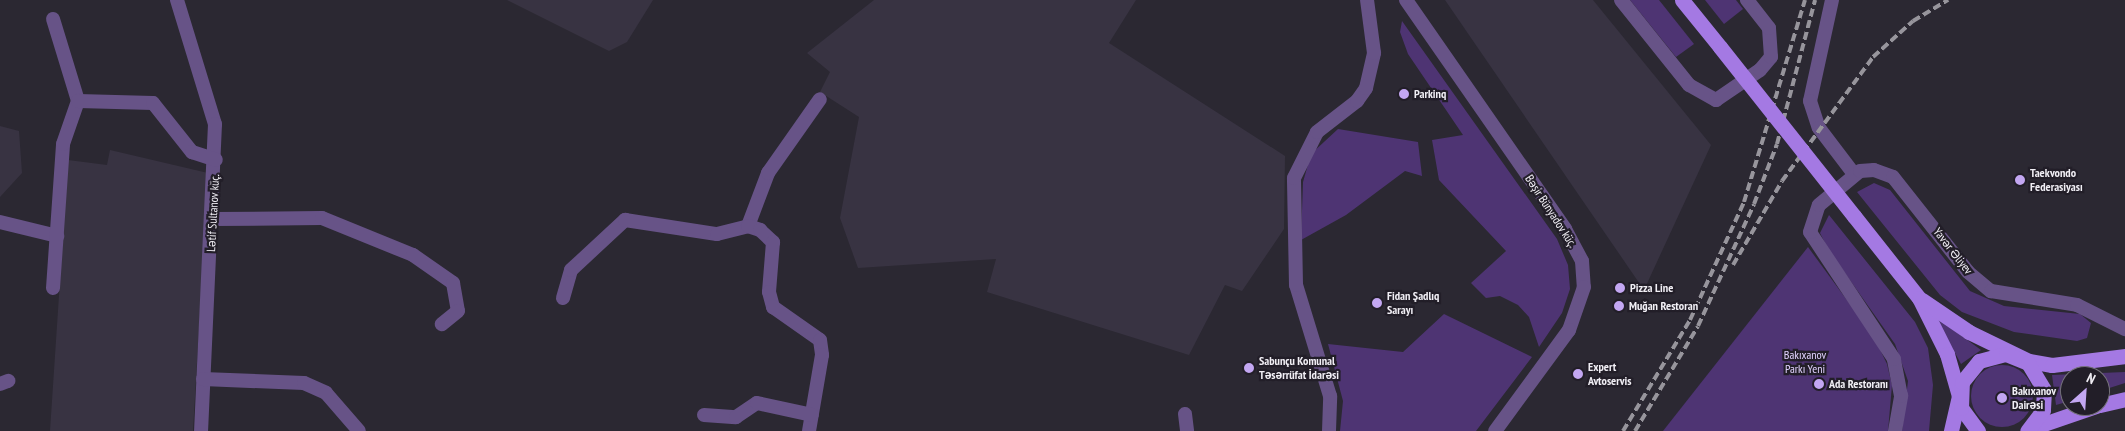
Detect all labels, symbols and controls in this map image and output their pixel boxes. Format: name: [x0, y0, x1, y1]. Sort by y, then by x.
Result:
place label: Parkinq: [1414, 87, 1446, 101]
marker: Parkinq: [1398, 88, 1410, 100]
place label: Taekvondo Federasiyası: [2030, 166, 2083, 194]
street label: Bəşir Bünyadov küç.: [1522, 172, 1580, 250]
street label: Lətif Sultanov küç.: [204, 174, 222, 252]
marker: Taekvondo Federasiyası: [2014, 174, 2026, 186]
street label: Yavər Əliyev: [1930, 225, 1976, 277]
place label: Pizza Line: [1630, 281, 1673, 295]
marker: Pizza Line: [1614, 282, 1626, 294]
place label: Fidan Şadlıq Sarayı: [1387, 289, 1439, 317]
marker: Fidan Şadlıq Sarayı: [1371, 297, 1383, 309]
place label: Muğan Restoran: [1629, 299, 1698, 313]
marker: Muğan Restoran: [1613, 300, 1625, 312]
park label: Bakıxanov Parkı Yeni: [1784, 348, 1826, 376]
place label: Sabunçu Komunal Təsərrüfat İdarəsi: [1259, 354, 1339, 382]
place label: Expert Avtoservis: [1588, 360, 1631, 388]
marker: Sabunçu Komunal Təsərrüfat İdarəsi: [1243, 362, 1255, 374]
north arrow: [2060, 366, 2110, 416]
marker: Expert Avtoservis: [1572, 368, 1584, 380]
text: N: [2084, 369, 2098, 388]
place label: Ada Restoranı: [1829, 377, 1888, 391]
marker: Ada Restoranı: [1813, 378, 1825, 390]
place label: Bakıxanov Dairəsi: [2012, 384, 2056, 412]
marker: Bakıxanov Dairəsi: [1996, 392, 2008, 404]

